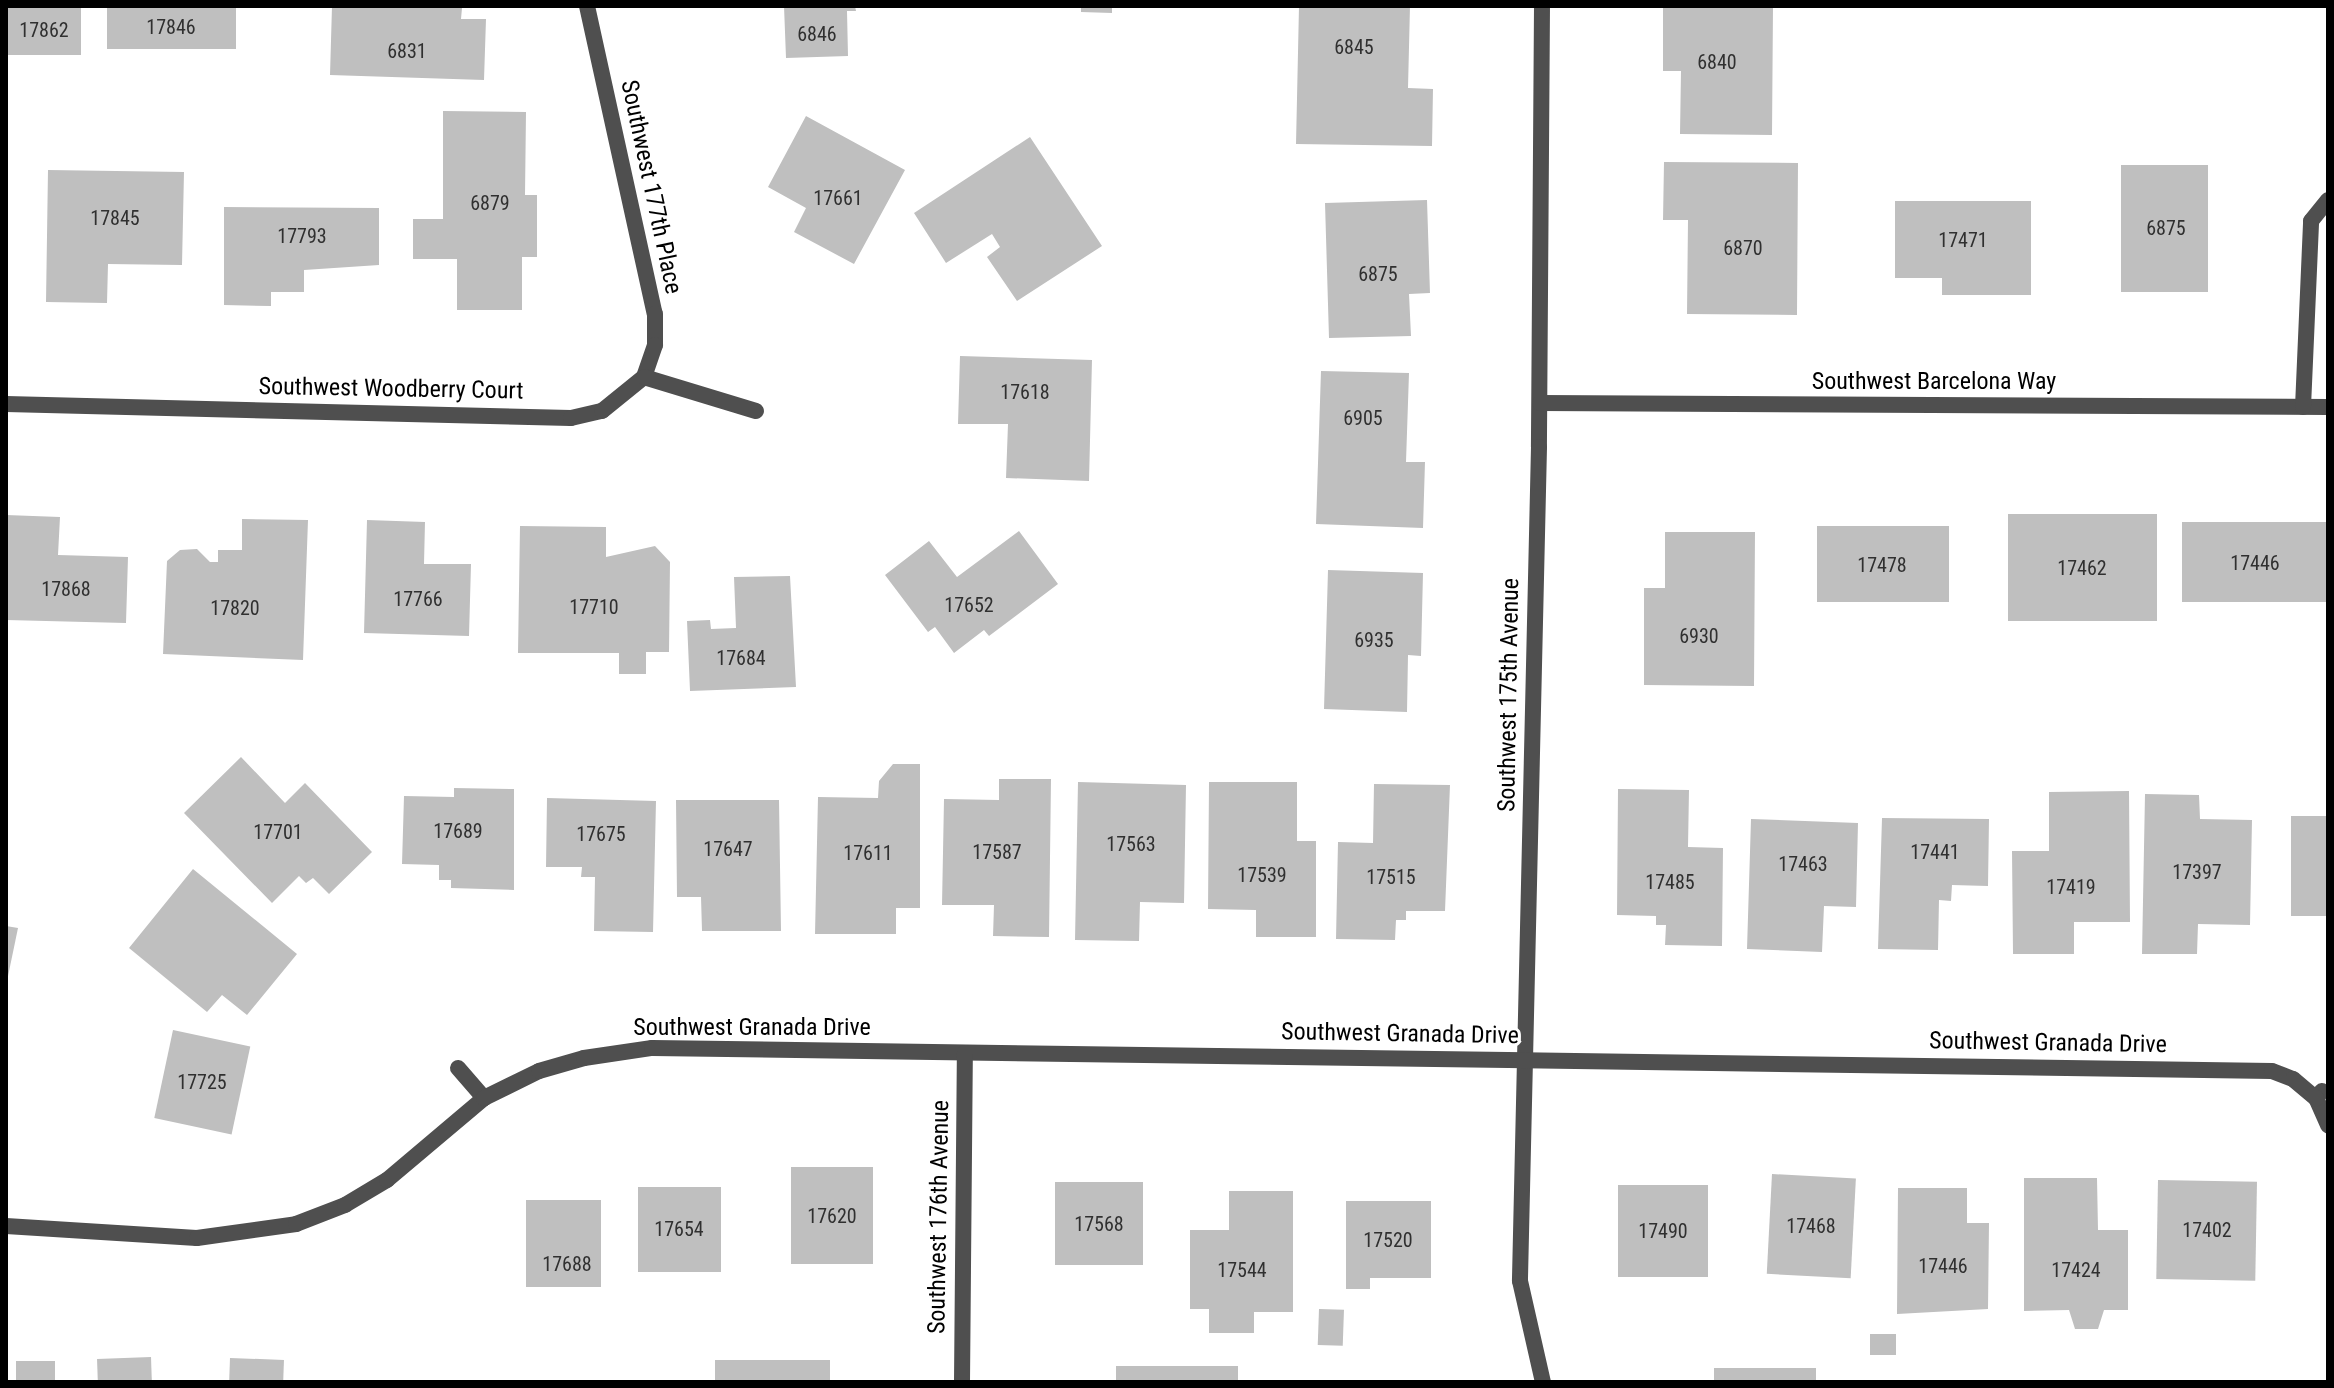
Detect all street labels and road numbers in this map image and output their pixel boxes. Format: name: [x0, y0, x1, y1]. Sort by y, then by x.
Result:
street label: Southwest 177th Place: [614, 78, 688, 296]
street label: Southwest Barcelona Way: [1812, 368, 2056, 396]
street label: Southwest Woodberry Court: [258, 372, 524, 406]
street label: Southwest 175th Avenue: [1493, 578, 1525, 812]
street label: Southwest Granada Drive: [633, 1014, 871, 1042]
street label: Southwest Granada Drive: [1281, 1018, 1519, 1050]
street label: Southwest Granada Drive: [1929, 1027, 2167, 1059]
street label: Southwest 176th Avenue: [923, 1100, 955, 1334]

